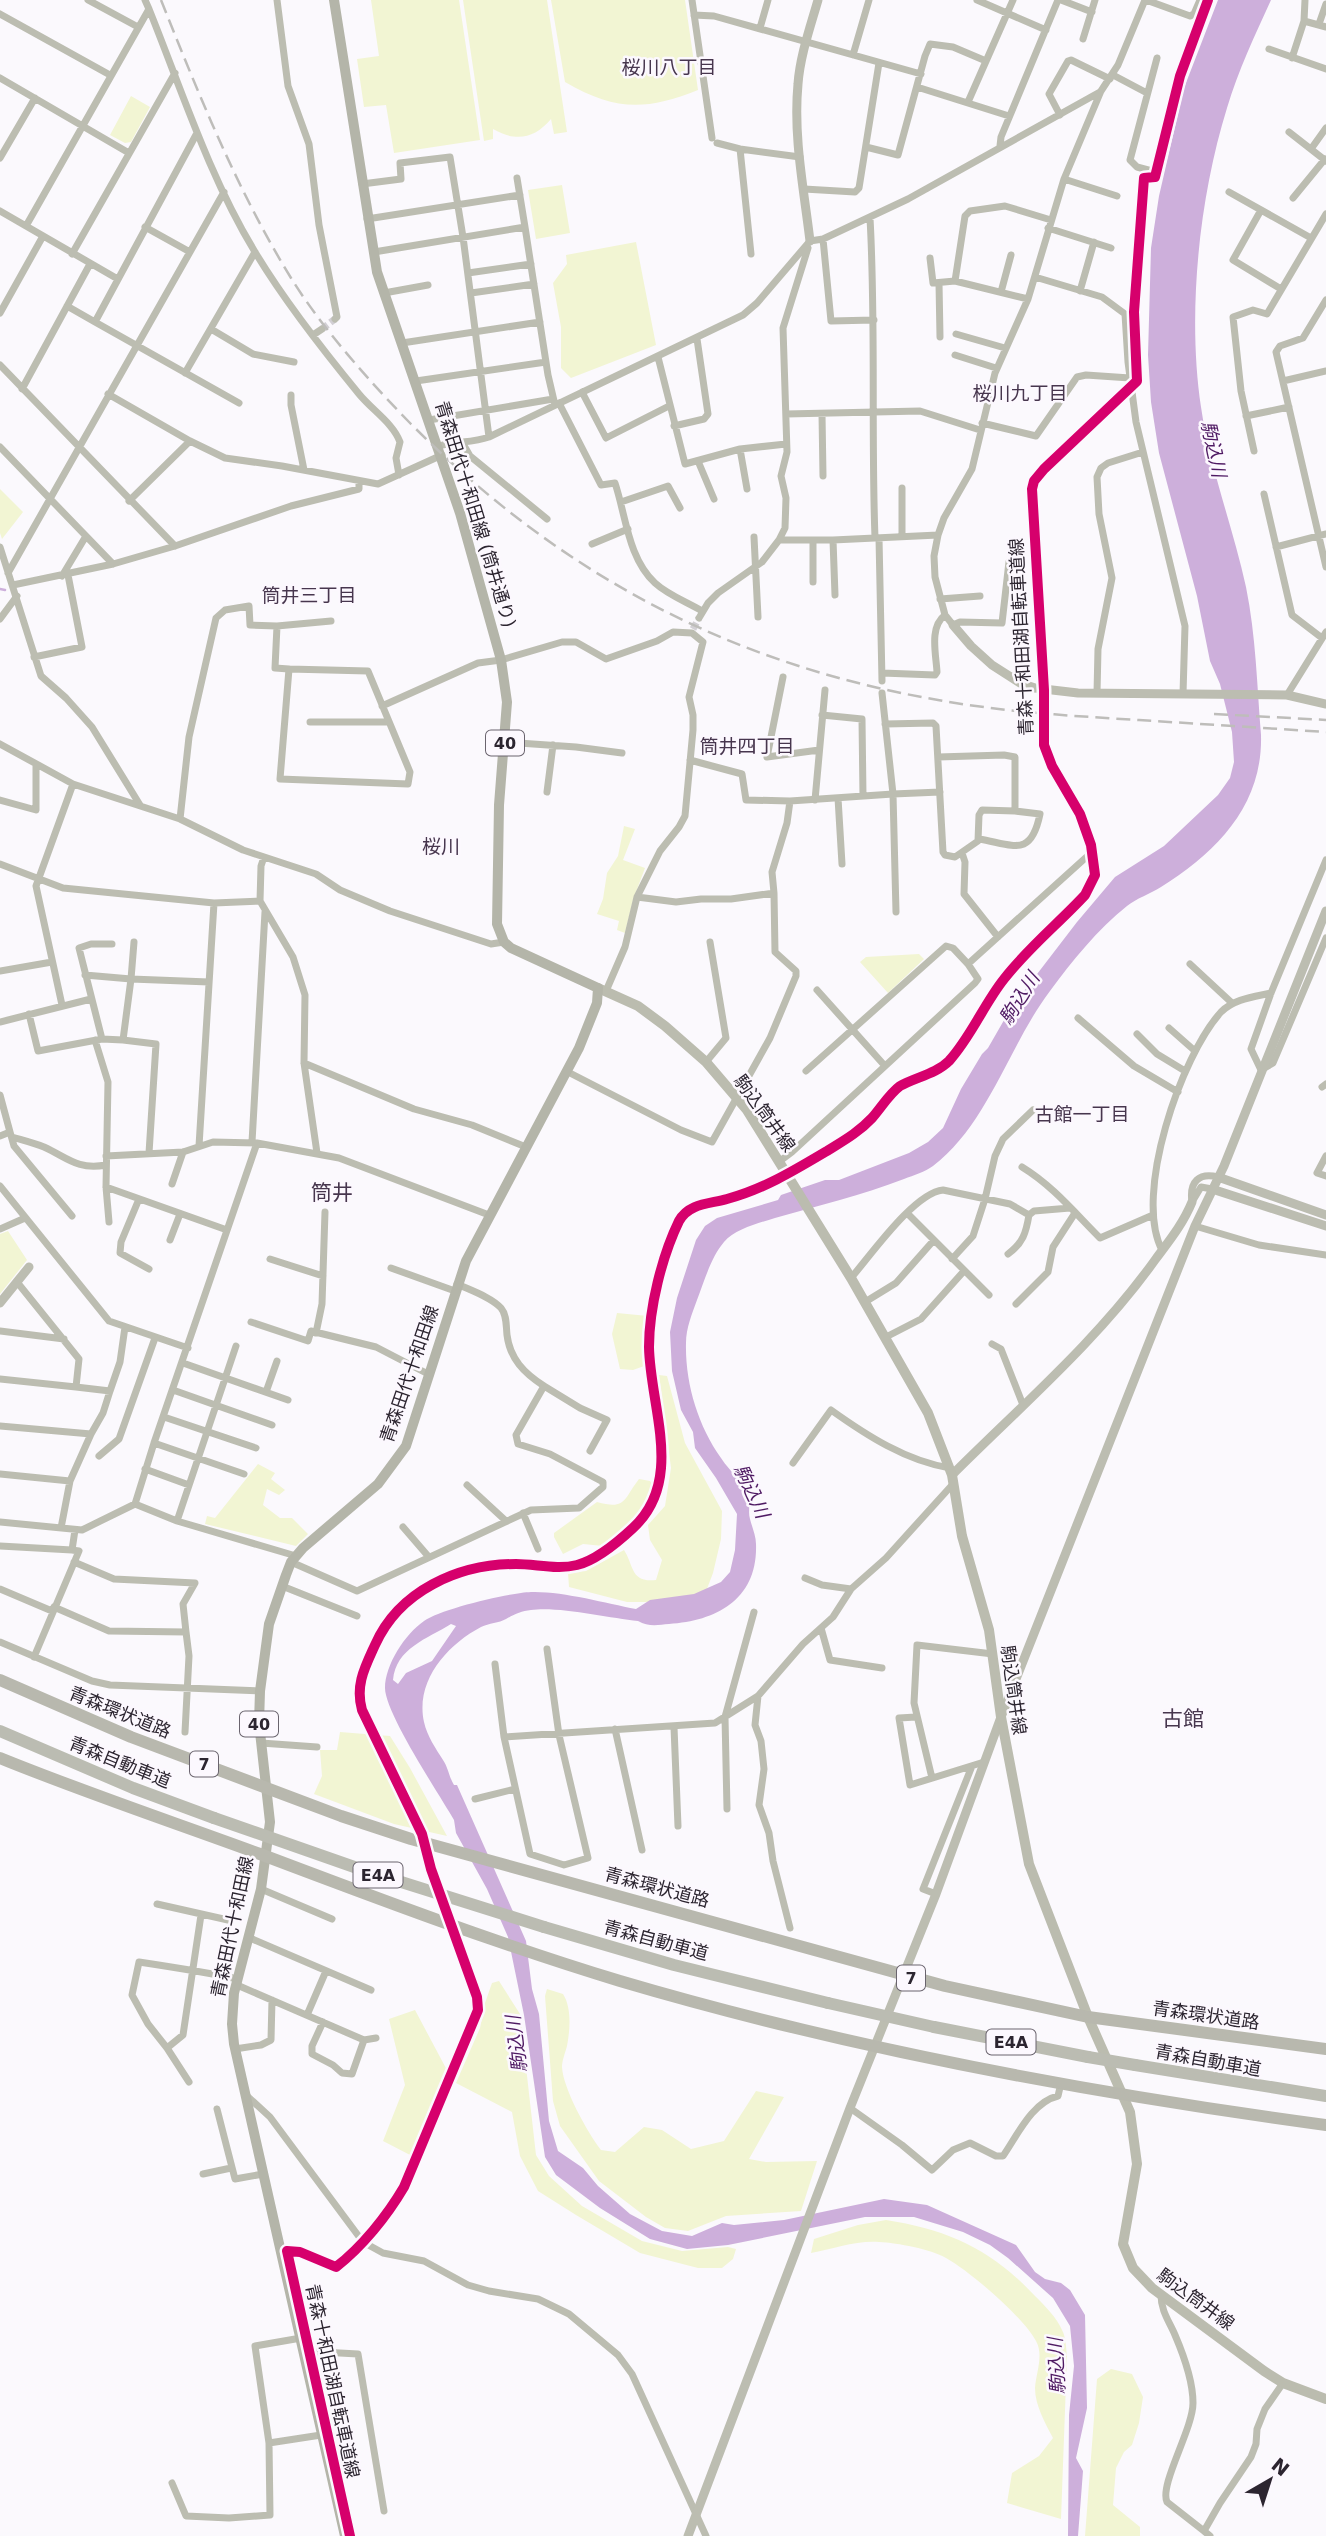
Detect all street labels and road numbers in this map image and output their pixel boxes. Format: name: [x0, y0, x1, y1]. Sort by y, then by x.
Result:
street label: 青森田代十和田線 (筒井通り): [431, 398, 521, 630]
street label: 青森十和田湖自転車道線: [1005, 538, 1037, 736]
road number: 40: [486, 730, 524, 756]
street label: 駒込筒井線: [730, 1070, 800, 1156]
street label: 青森田代十和田線: [376, 1303, 442, 1445]
street label: 駒込筒井線: [997, 1644, 1031, 1736]
street label: 青森環状道路: [66, 1682, 174, 1742]
road number: 40: [240, 1712, 278, 1736]
street label: 青森自動車道: [66, 1732, 174, 1792]
road number: 7: [190, 1752, 218, 1776]
street label: 青森田代十和田線: [207, 1854, 257, 2000]
road number: E4A: [354, 1862, 402, 1887]
street label: 青森環状道路: [602, 1863, 712, 1911]
street label: 青森自動車道: [601, 1916, 711, 1964]
road number: 7: [897, 1966, 925, 1990]
street label: 青森環状道路: [1151, 1997, 1261, 2033]
road number: E4A: [986, 2030, 1036, 2054]
street label: 青森自動車道: [1153, 2040, 1263, 2080]
street label: 駒込筒井線: [1153, 2264, 1239, 2334]
street label: 青森十和田湖自転車道線: [302, 2282, 364, 2480]

